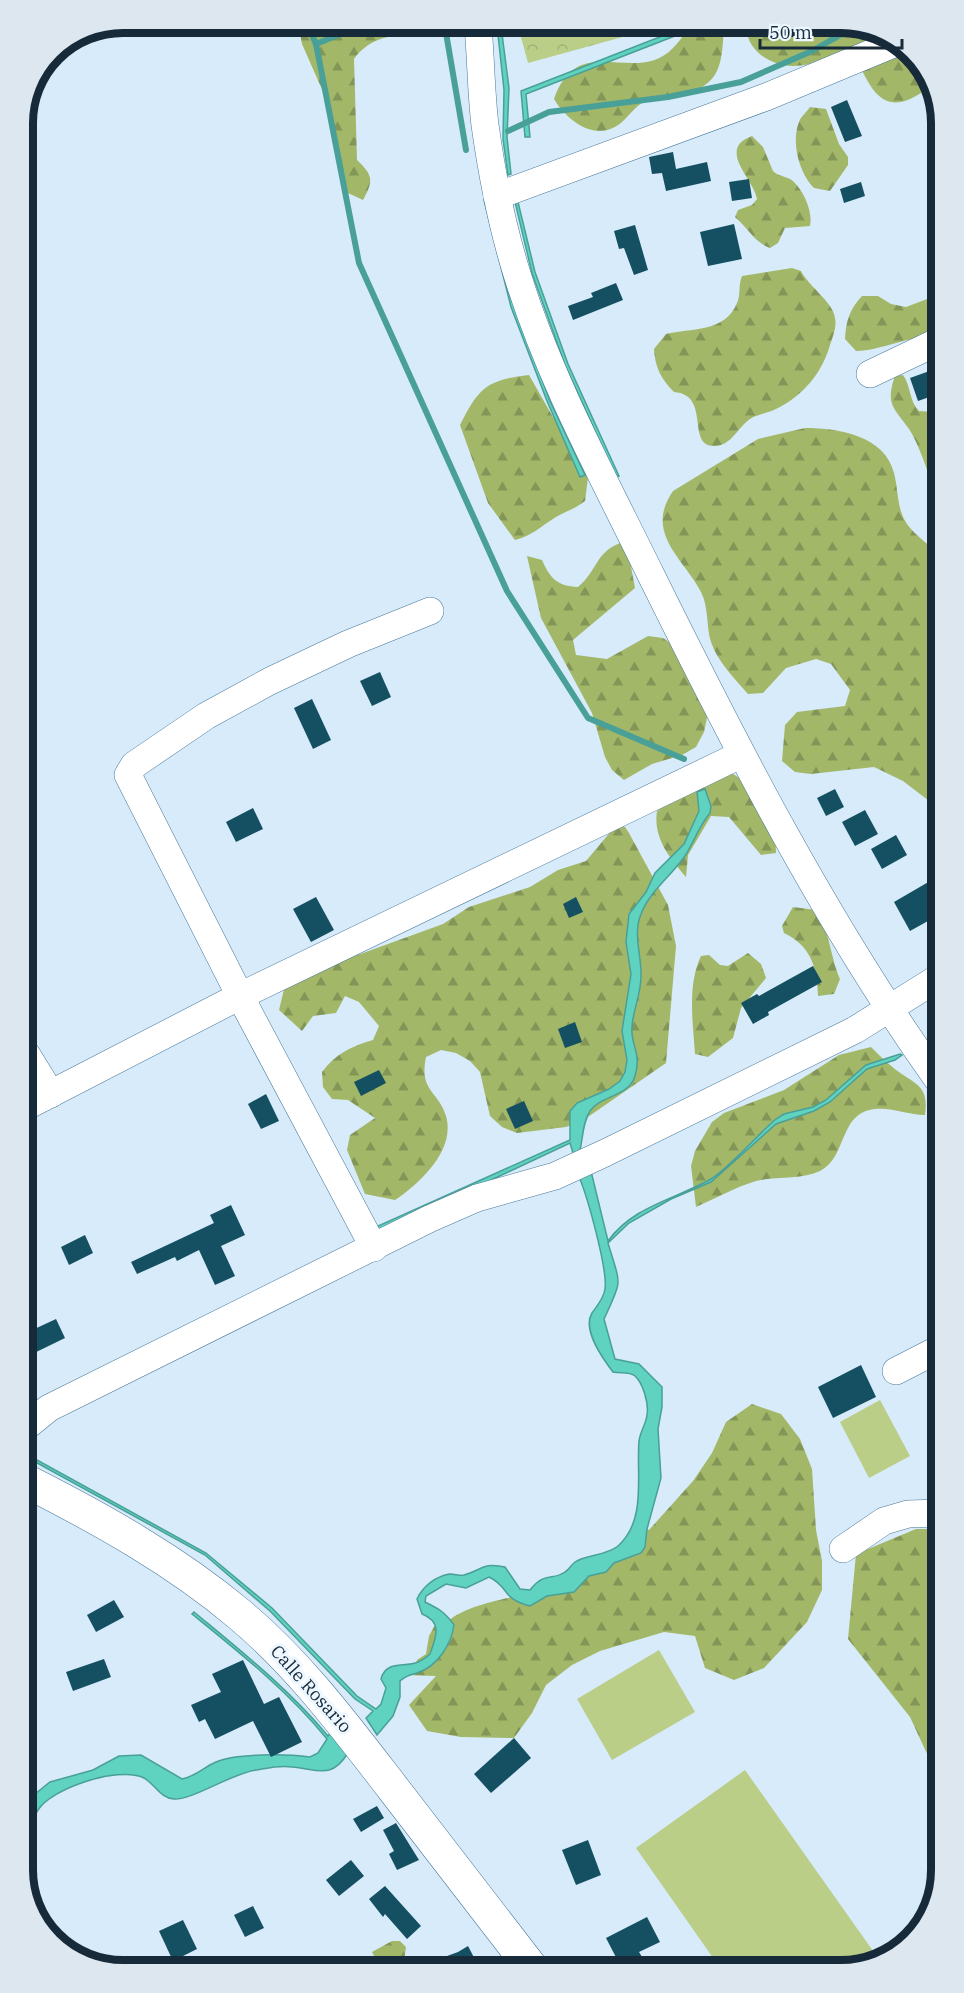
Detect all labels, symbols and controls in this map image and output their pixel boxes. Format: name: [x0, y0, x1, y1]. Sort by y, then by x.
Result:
scale bar: [760, 12, 902, 50]
text: 50 m: [769, 21, 812, 44]
street label: Calle Rosario: [266, 1640, 357, 1737]

